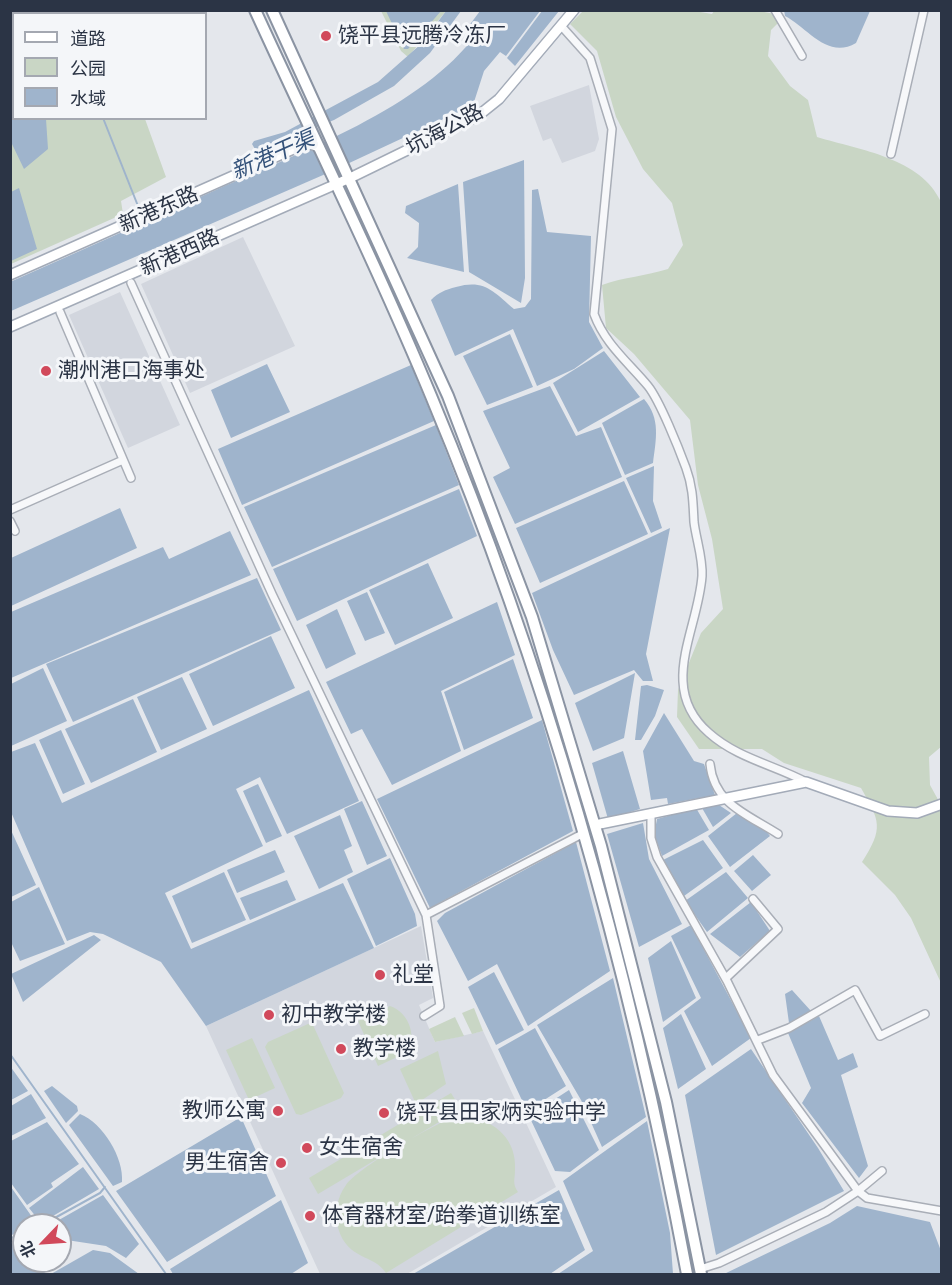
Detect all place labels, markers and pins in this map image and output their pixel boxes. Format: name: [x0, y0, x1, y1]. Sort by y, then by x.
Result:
place label: 饶平县远腾冷冻厂: [338, 23, 506, 49]
marker: 饶平县远腾冷冻厂: [319, 29, 333, 43]
place label: 潮州港口海事处: [58, 358, 205, 384]
marker: 潮州港口海事处: [39, 364, 53, 378]
place label: 礼堂: [392, 962, 434, 988]
marker: 礼堂: [373, 968, 387, 982]
place label: 初中教学楼: [281, 1002, 386, 1028]
marker: 初中教学楼: [262, 1008, 276, 1022]
place label: 教学楼: [353, 1036, 416, 1062]
marker: 教学楼: [334, 1042, 348, 1056]
place label: 教师公寓: [182, 1098, 266, 1124]
place label: 饶平县田家炳实验中学: [396, 1100, 606, 1126]
marker: 教师公寓: [271, 1104, 285, 1118]
marker: 饶平县田家炳实验中学: [377, 1106, 391, 1120]
place label: 女生宿舍: [319, 1135, 403, 1161]
marker: 女生宿舍: [300, 1141, 314, 1155]
place label: 男生宿舍: [185, 1150, 269, 1176]
marker: 男生宿舍: [274, 1156, 288, 1170]
place label: 体育器材室/跆拳道训练室: [322, 1203, 561, 1229]
marker: 体育器材室/跆拳道训练室: [303, 1209, 317, 1223]

